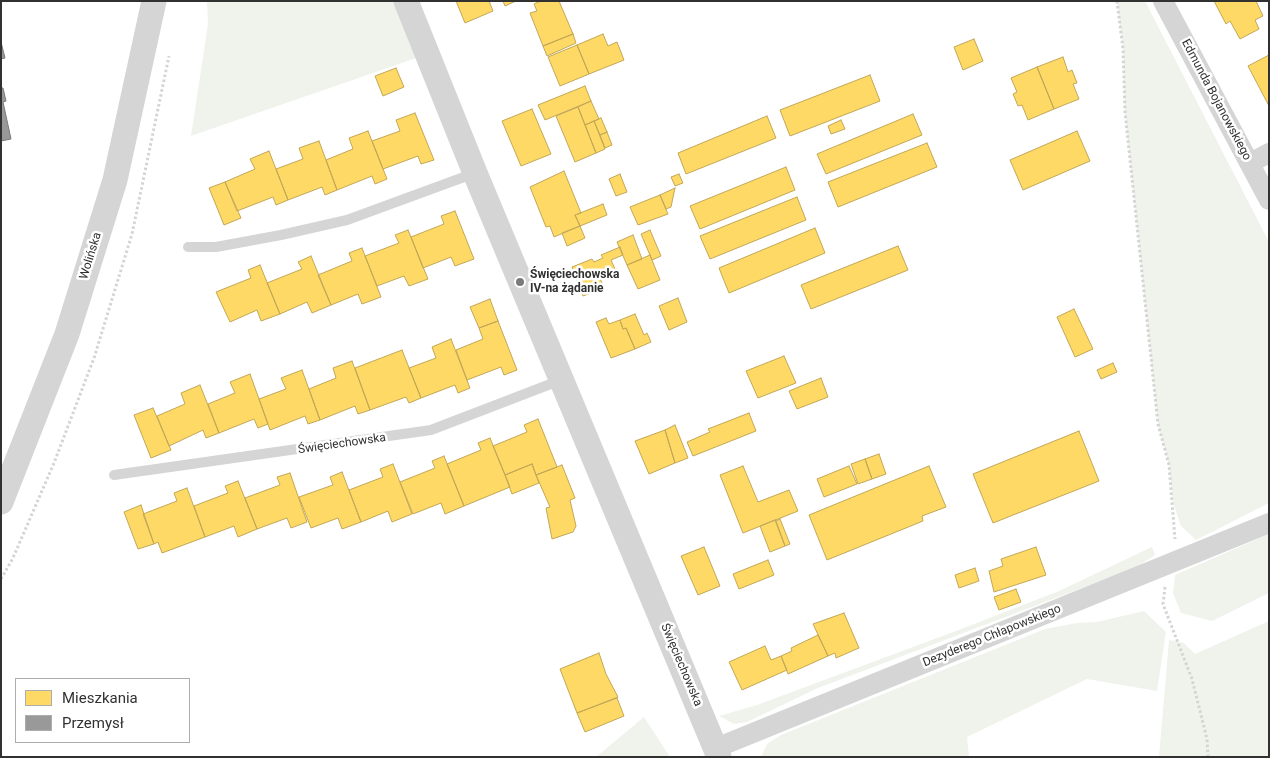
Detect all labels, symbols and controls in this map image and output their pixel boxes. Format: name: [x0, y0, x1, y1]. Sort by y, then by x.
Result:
street label: Edmunda Bojanowskiego: [1178, 37, 1254, 163]
street label: Wolińska: [77, 231, 105, 281]
place label: Święciechowska IV-na żądanie: [530, 268, 619, 296]
marker: Święciechowska IV-na żądanie: [514, 276, 526, 288]
street label: Święciechowska: [297, 431, 387, 457]
street label: Dezyderego Chłapowskiego: [921, 602, 1063, 670]
street label: Święciechowska: [657, 621, 705, 709]
legend: [15, 678, 190, 743]
text: Mieszkania: [62, 689, 138, 707]
text: Przemysł: [62, 714, 124, 732]

